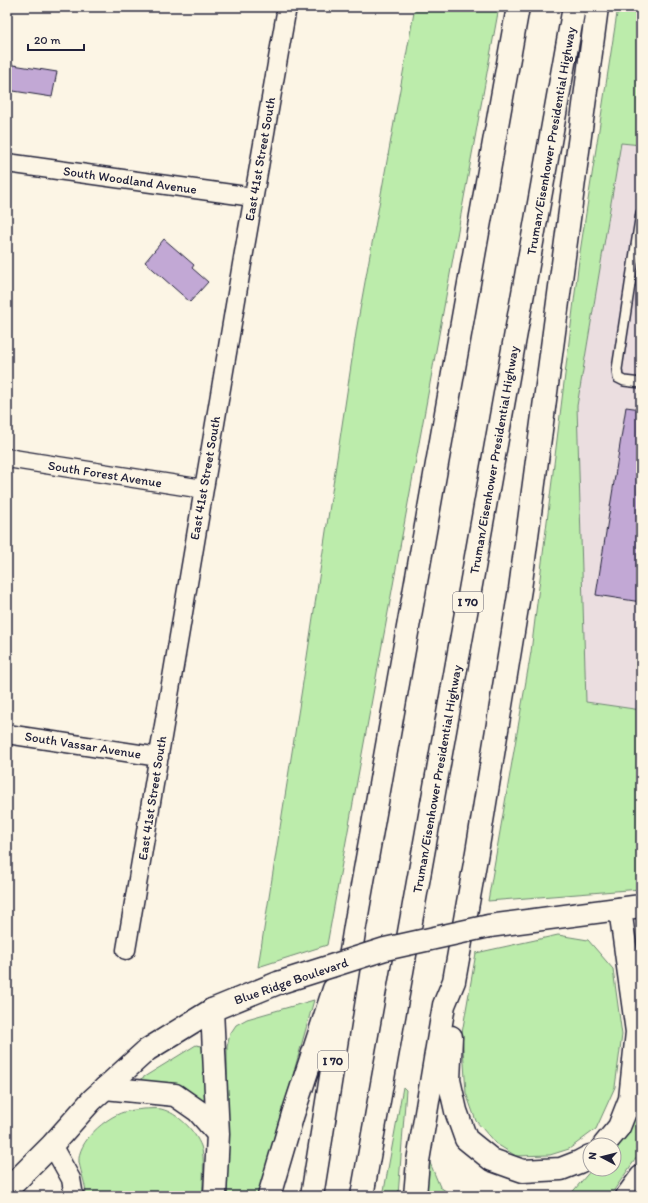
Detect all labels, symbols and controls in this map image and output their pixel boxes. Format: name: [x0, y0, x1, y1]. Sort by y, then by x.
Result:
scale bar: [28, 26, 84, 52]
street label: Truman/Eisenhower Presidential Highway: [524, 26, 578, 256]
text: 20 m: [34, 33, 61, 47]
street label: East 41st Street South: [242, 96, 278, 222]
street label: South Woodland Avenue: [62, 163, 198, 197]
street label: Truman/Eisenhower Presidential Highway: [467, 345, 521, 575]
street label: East 41st Street South: [187, 415, 223, 541]
street label: South Forest Avenue: [47, 458, 163, 490]
road number: I 70: [453, 592, 483, 612]
street label: Truman/Eisenhower Presidential Highway: [410, 664, 464, 894]
street label: South Vassar Avenue: [24, 728, 142, 762]
street label: East 41st Street South: [135, 735, 169, 861]
street label: Blue Ridge Boulevard: [232, 954, 350, 1008]
road number: I 70: [318, 1051, 348, 1071]
north arrow: [582, 1137, 622, 1177]
text: N: [586, 1151, 599, 1160]

